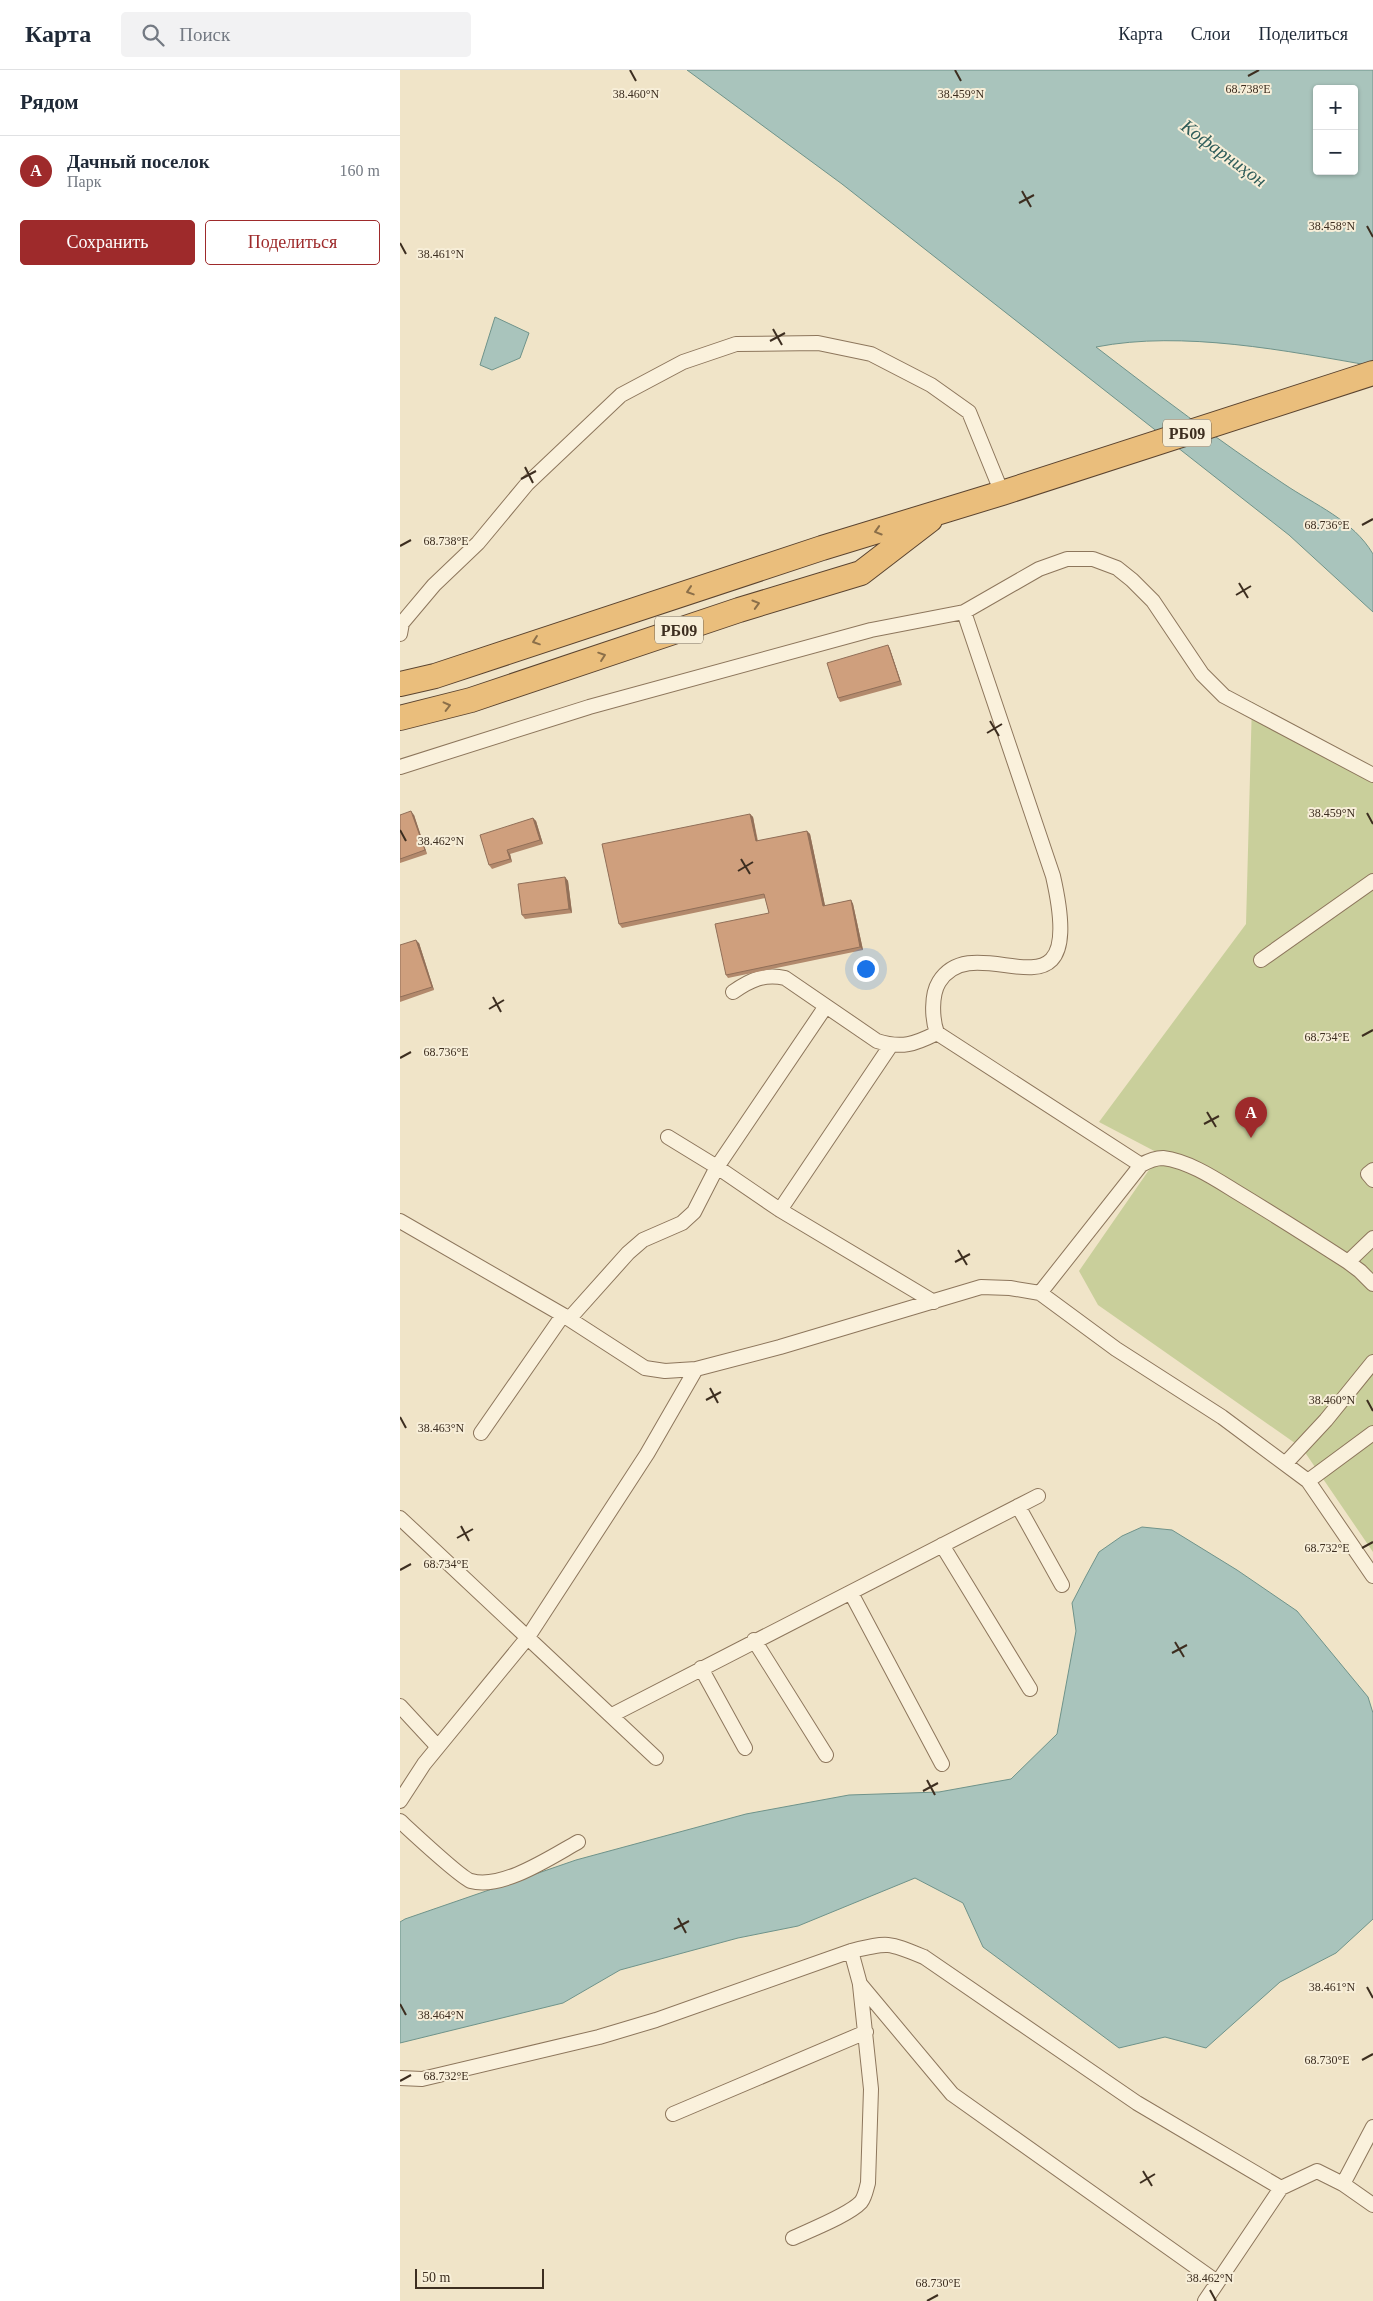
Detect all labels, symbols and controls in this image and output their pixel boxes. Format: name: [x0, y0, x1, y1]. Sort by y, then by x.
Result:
search box: [121, 12, 471, 57]
text: Карта: [25, 21, 91, 47]
icon: search: [139, 21, 167, 49]
text: Поиск: [179, 24, 230, 45]
text: Карта: [1118, 24, 1163, 44]
text: Слои: [1191, 24, 1230, 44]
text: Поделиться: [1258, 24, 1348, 44]
text: 68.738°E: [1225, 82, 1271, 96]
map controls: [1313, 85, 1358, 175]
button: +: [1313, 85, 1358, 130]
text: 38.460°N: [613, 87, 660, 101]
text: 38.459°N: [938, 87, 985, 101]
text: Рядом: [20, 90, 79, 114]
water label: Кофарниҳон: [1176, 114, 1271, 191]
button: −: [1313, 130, 1358, 175]
text: Дачный поселок: [67, 151, 210, 172]
text: A: [30, 162, 42, 179]
text: 160 m: [340, 162, 380, 179]
text: Парк: [67, 173, 101, 190]
text: 38.458°N: [1309, 219, 1356, 233]
button: Сохранить: [20, 220, 195, 265]
button: Поделиться: [205, 220, 380, 265]
text: 38.461°N: [418, 247, 465, 261]
road number: РБ09: [1163, 419, 1211, 446]
text: 68.736°E: [1304, 518, 1350, 532]
one-way arrow: [874, 525, 883, 535]
text: 68.738°E: [423, 534, 469, 548]
one-way arrow: [686, 585, 695, 595]
one-way arrow: [751, 600, 760, 610]
road number: РБ09: [655, 616, 703, 644]
one-way arrow: [532, 636, 540, 646]
one-way arrow: [597, 652, 606, 662]
one-way arrow: [443, 701, 452, 712]
text: 38.459°N: [1309, 806, 1356, 820]
text: 38.462°N: [418, 834, 465, 848]
your location: [853, 956, 879, 982]
text: 68.734°E: [1304, 1030, 1350, 1044]
text: 68.736°E: [423, 1045, 469, 1059]
pin: A: [1235, 1097, 1267, 1138]
text: 38.460°N: [1309, 1393, 1356, 1407]
text: 38.463°N: [418, 1421, 465, 1435]
text: 68.732°E: [1304, 1541, 1350, 1555]
text: 68.734°E: [423, 1557, 469, 1571]
text: 38.461°N: [1309, 1980, 1356, 1994]
text: 38.464°N: [418, 2008, 465, 2022]
text: 68.730°E: [1304, 2053, 1350, 2067]
text: 68.732°E: [423, 2069, 469, 2083]
scale bar: [415, 2266, 544, 2289]
text: 50 m: [422, 2270, 450, 2285]
text: 38.462°N: [1187, 2271, 1234, 2285]
text: 68.730°E: [915, 2276, 961, 2290]

